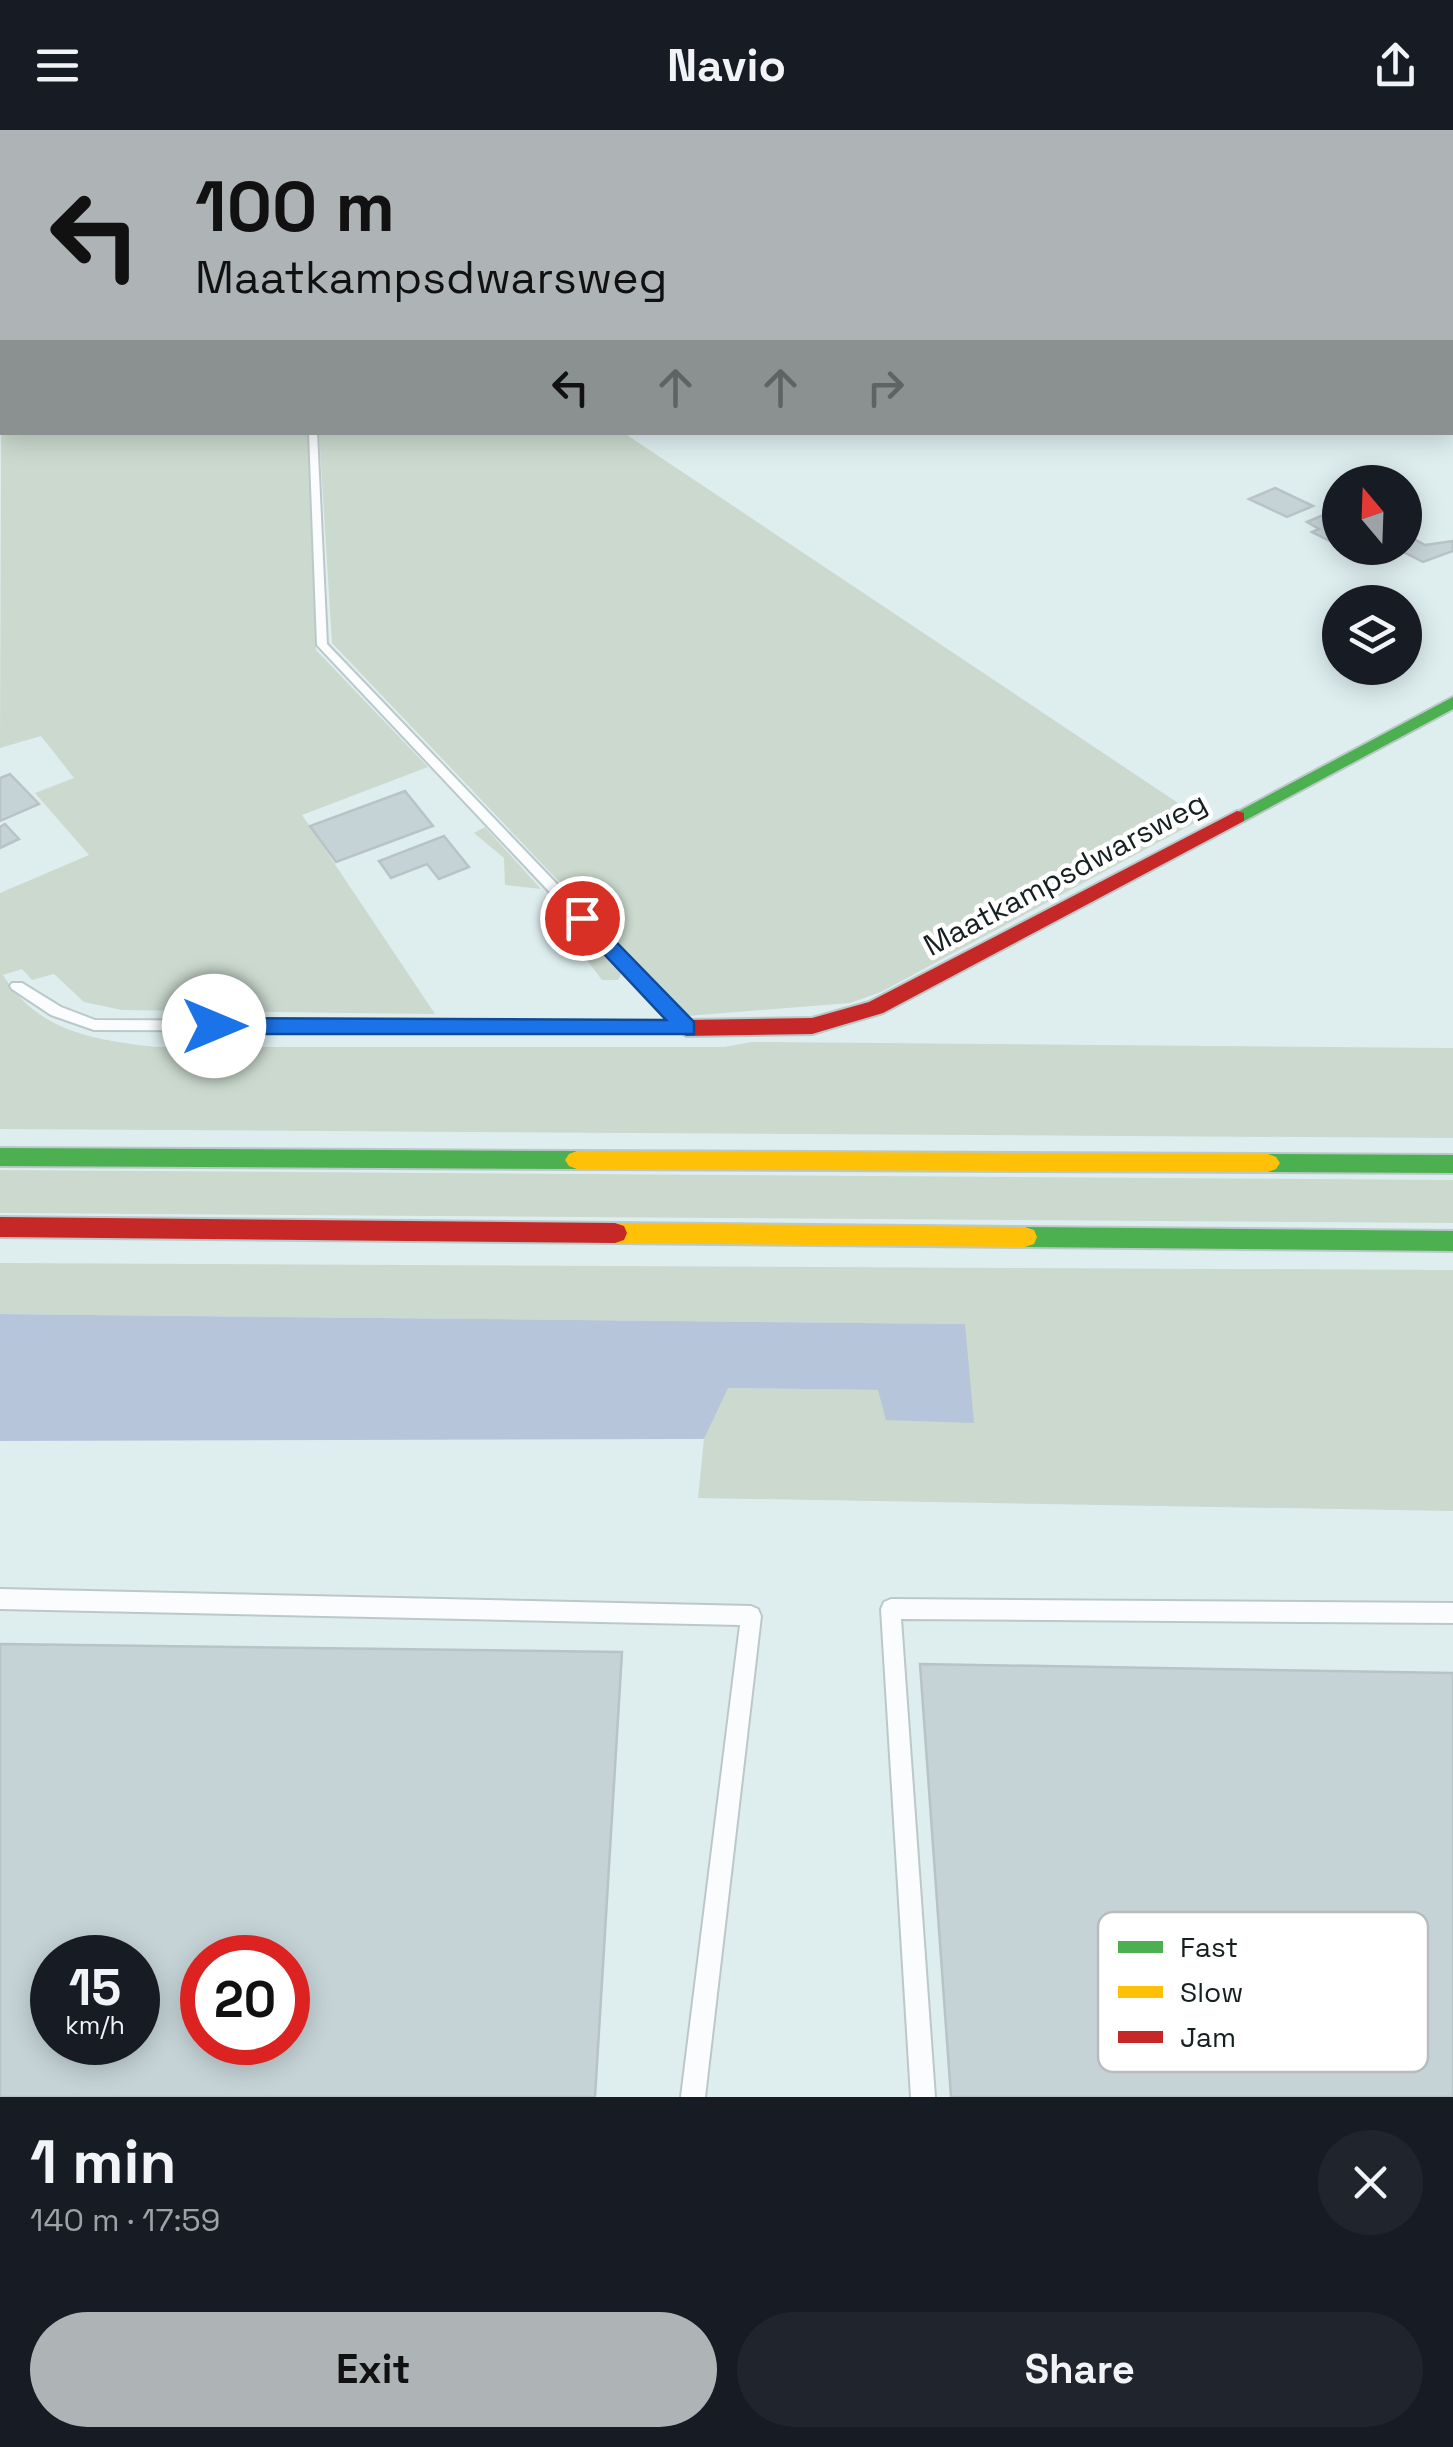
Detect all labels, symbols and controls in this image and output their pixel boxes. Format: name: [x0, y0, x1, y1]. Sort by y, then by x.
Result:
text: Navio: [667, 37, 786, 94]
icon: menu: [30, 38, 85, 93]
icon: share: [1368, 38, 1423, 93]
text: 100 m: [195, 162, 395, 251]
icon: left: [30, 170, 160, 300]
text: Maatkampsdwarsweg: [195, 249, 667, 306]
icon: left: [543, 360, 598, 415]
icon: ahead: [648, 360, 703, 415]
icon: ahead: [753, 360, 808, 415]
icon: right: [858, 360, 913, 415]
north arrow: [1322, 465, 1422, 565]
map controls: [1322, 465, 1422, 685]
button: layers: [1322, 585, 1422, 685]
street label: Maatkampsdwarsweg: [917, 782, 1213, 965]
pin: [540, 876, 625, 961]
icon: arrive: [555, 891, 610, 946]
position arrow: [162, 974, 266, 1078]
legend: [1098, 1912, 1428, 2072]
text: Fast: [1180, 1929, 1238, 1965]
speed limit sign: 20: [180, 1935, 310, 2065]
text: 15: [69, 1956, 121, 2020]
text: Slow: [1180, 1974, 1243, 2010]
text: km/h: [65, 2009, 125, 2041]
text: Jam: [1180, 2019, 1236, 2055]
text: 1 min: [30, 2124, 177, 2201]
button: close: [1318, 2130, 1423, 2235]
text: 140 m · 17:59: [30, 2200, 220, 2240]
button: Exit: [30, 2312, 717, 2427]
button: Share: [737, 2312, 1423, 2427]

